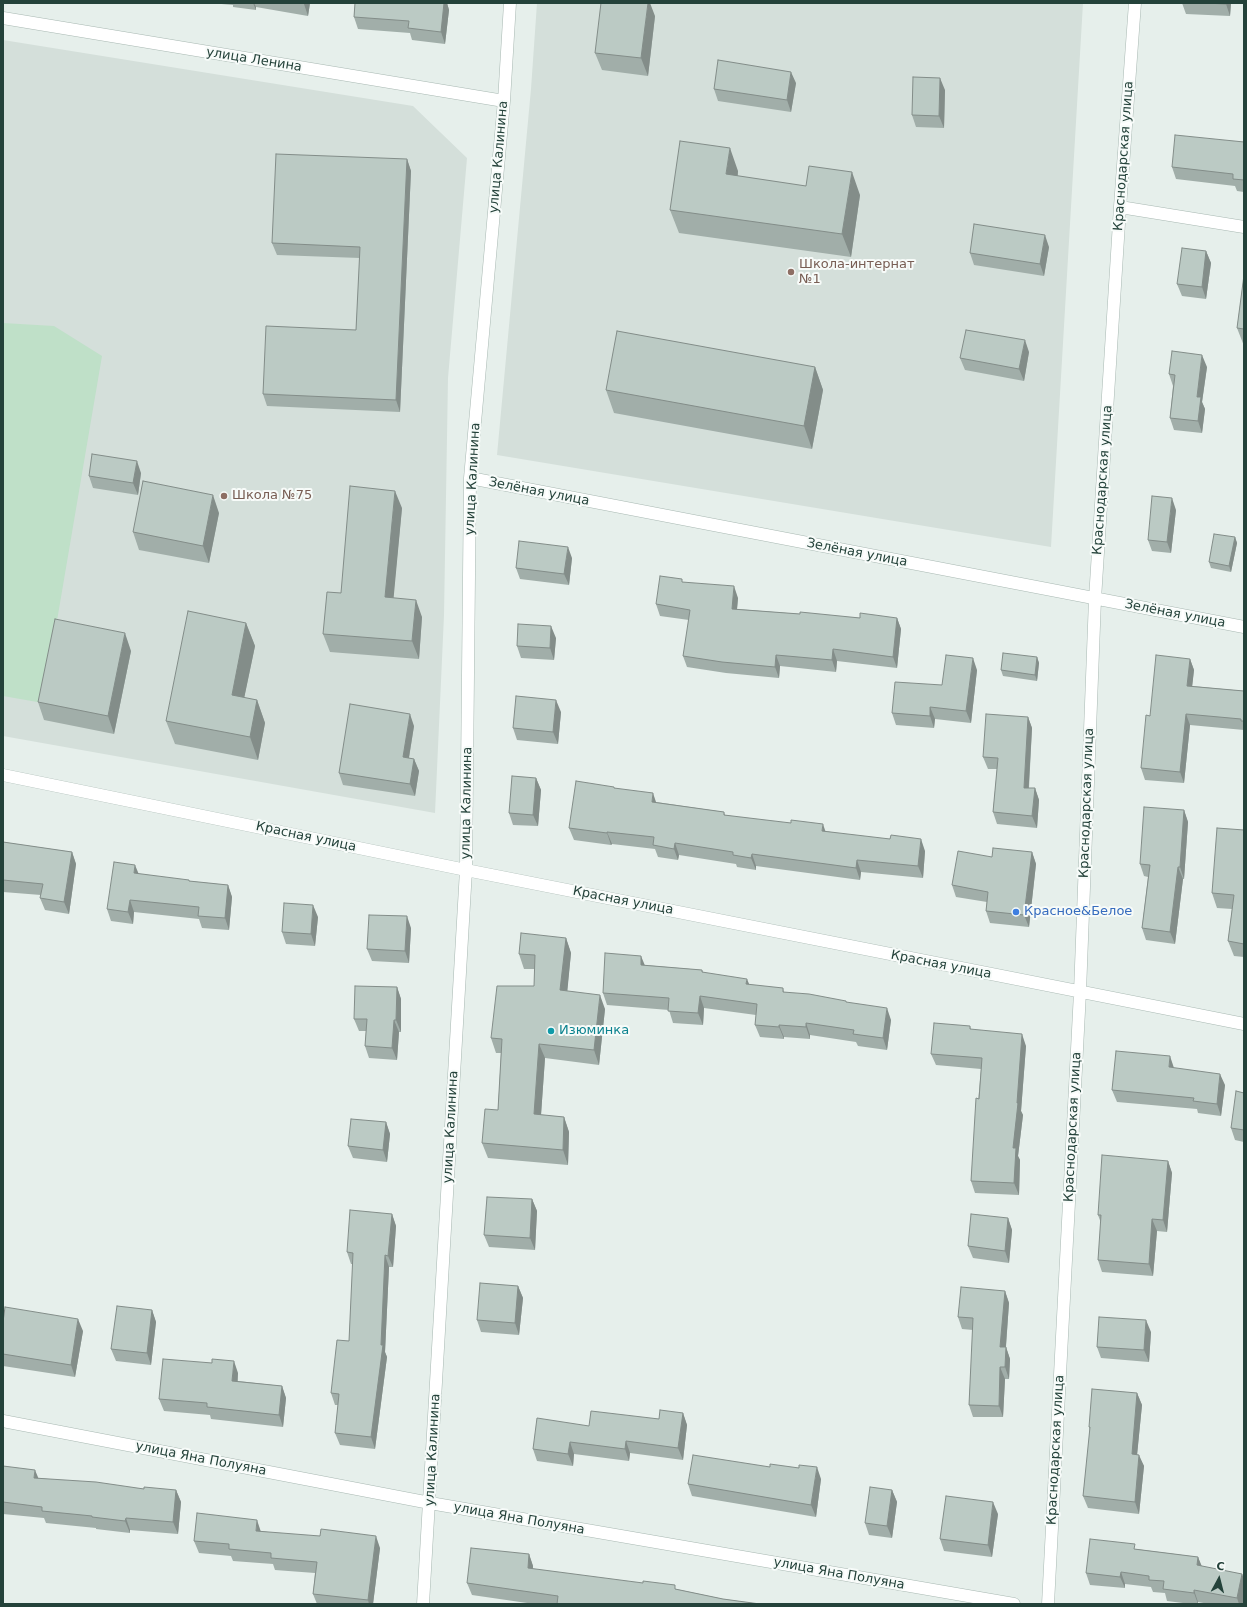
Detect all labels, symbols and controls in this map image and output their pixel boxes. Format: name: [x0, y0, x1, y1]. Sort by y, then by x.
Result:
street label: улица Ленина: [205, 45, 303, 75]
street label: Краснодарская улица: [1111, 80, 1137, 232]
street label: улица Калинина: [486, 100, 512, 214]
place label: Школа-интернат №1: [799, 257, 914, 288]
marker: Школа-интернат №1: [786, 267, 796, 277]
street label: Краснодарская улица: [1090, 404, 1116, 556]
street label: улица Калинина: [462, 422, 484, 536]
street label: Зелёная улица: [487, 475, 591, 509]
place label: Школа №75: [232, 488, 312, 504]
marker: Школа №75: [219, 491, 229, 501]
street label: Зелёная улица: [805, 536, 909, 570]
street label: Зелёная улица: [1123, 597, 1227, 631]
street label: Краснодарская улица: [1077, 728, 1097, 878]
street label: улица Калинина: [458, 746, 476, 860]
street label: Красная улица: [254, 819, 358, 855]
street label: Красная улица: [571, 884, 675, 918]
place label: Красное&Белое: [1024, 904, 1132, 920]
marker: Красное&Белое: [1011, 907, 1021, 917]
street label: Красная улица: [889, 948, 993, 982]
place label: Изюминка: [559, 1023, 629, 1039]
marker: Изюминка: [546, 1026, 556, 1036]
street label: Краснодарская улица: [1061, 1051, 1085, 1203]
street label: улица Калинина: [440, 1070, 462, 1184]
street label: Краснодарская улица: [1044, 1374, 1068, 1526]
street label: улица Калинина: [422, 1393, 444, 1507]
street label: улица Яна Полуяна: [134, 1439, 268, 1479]
street label: улица Яна Полуяна: [452, 1500, 586, 1538]
street label: улица Яна Полуяна: [772, 1555, 906, 1593]
north arrow: [1199, 1559, 1239, 1599]
text: С: [1216, 1560, 1225, 1574]

